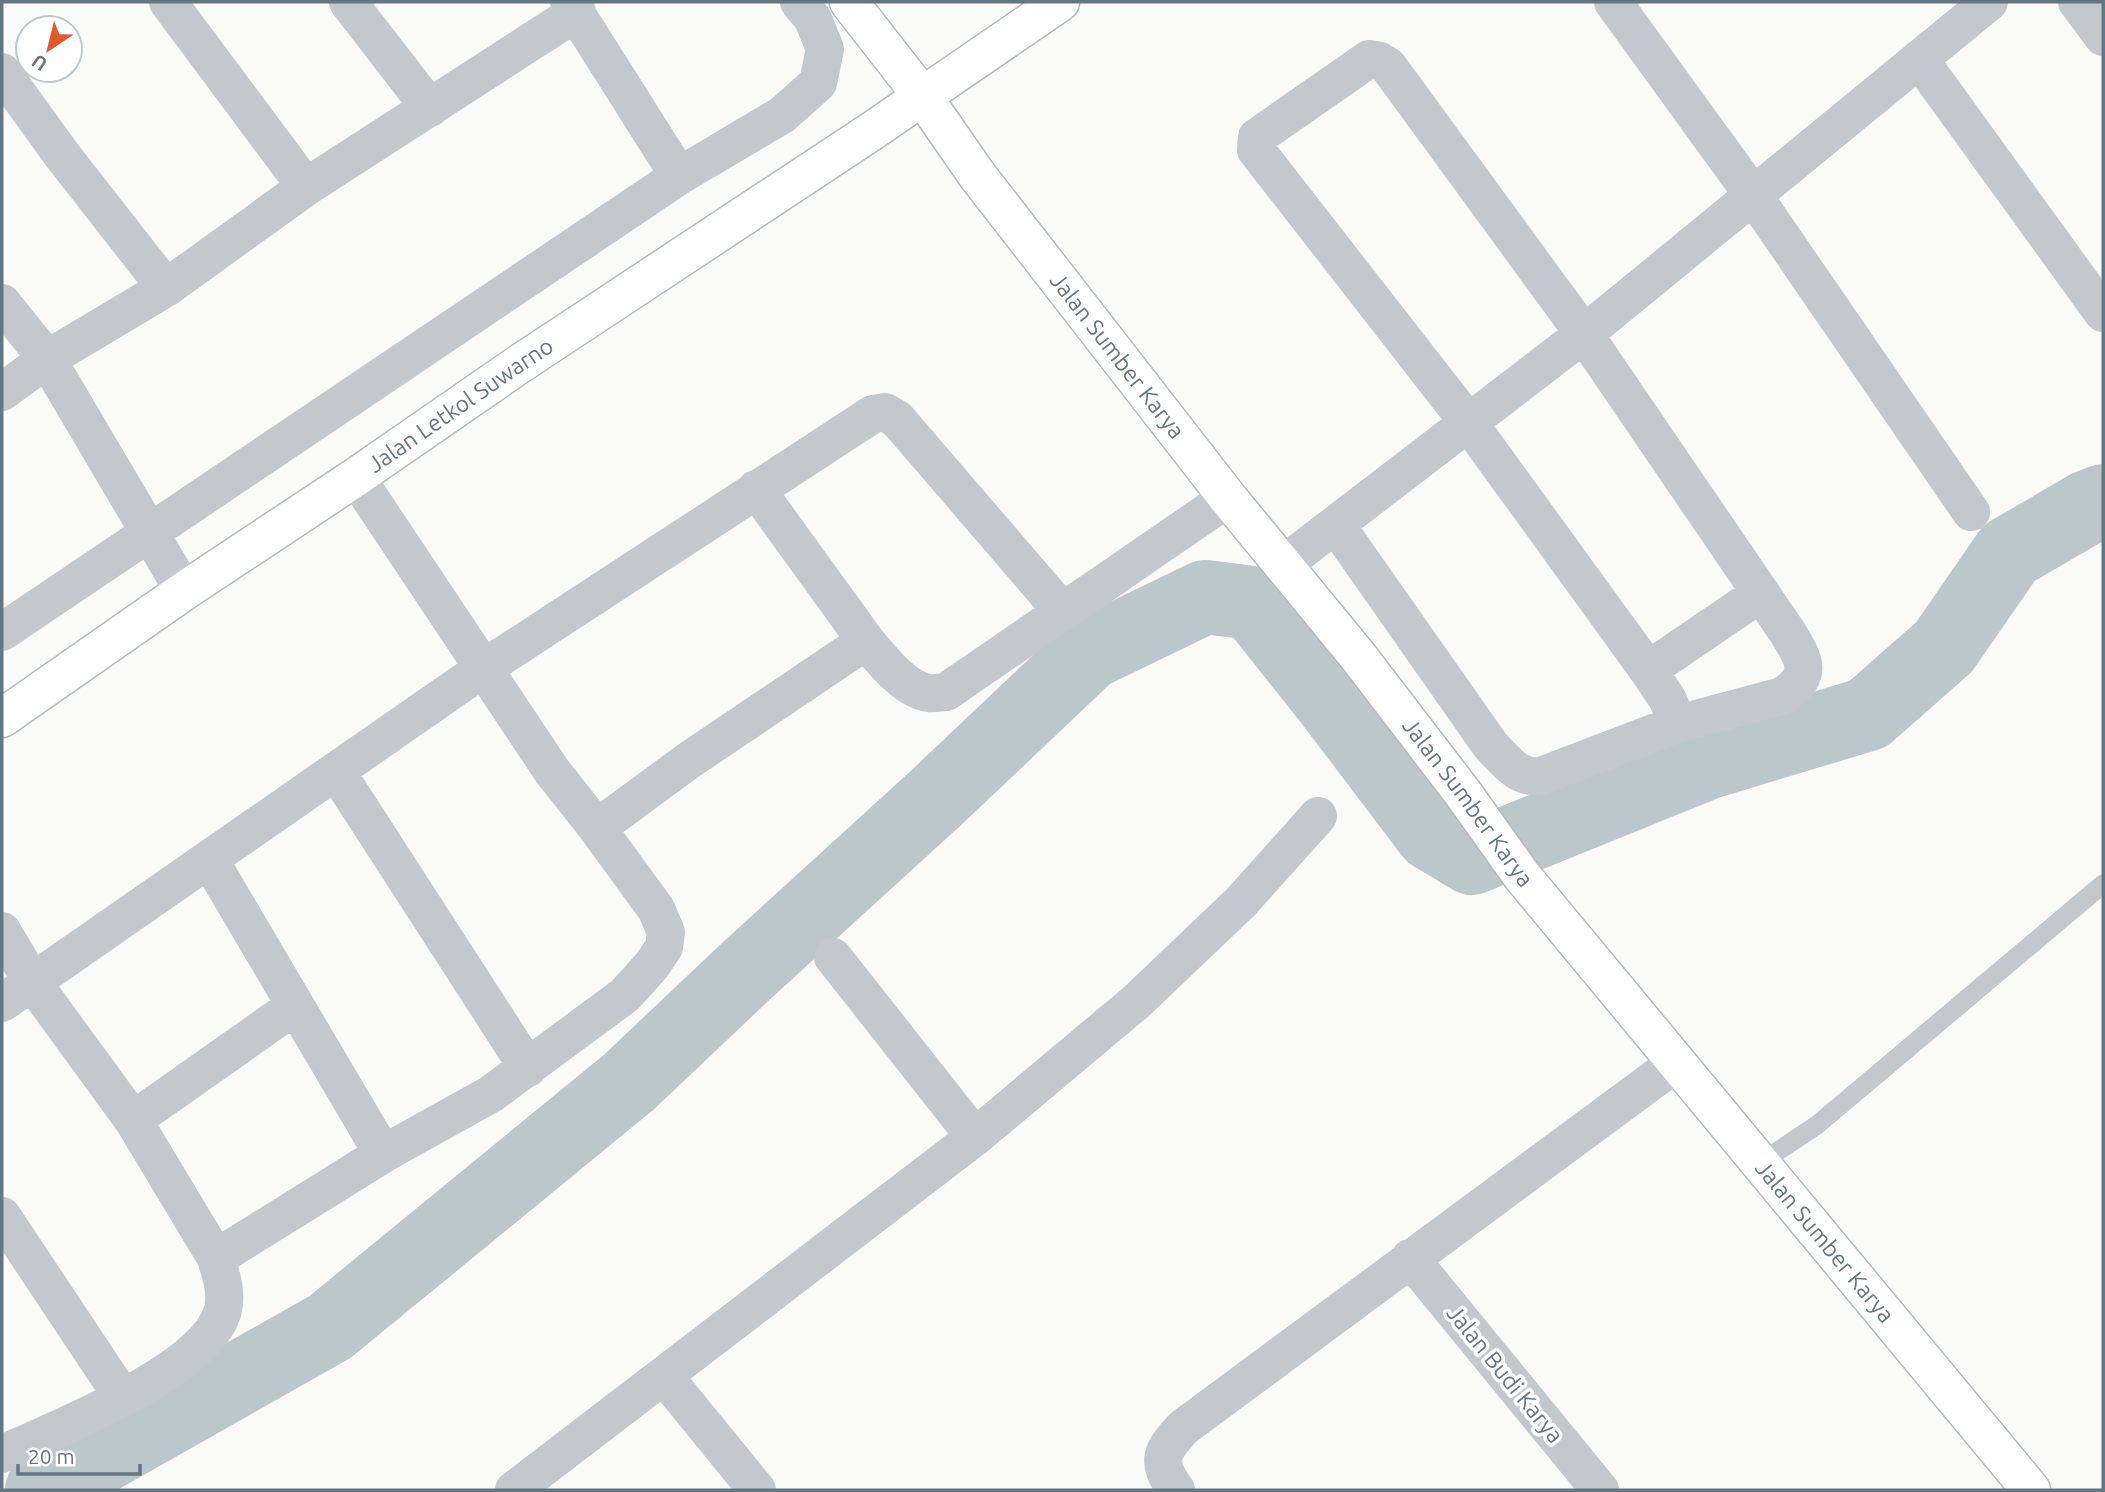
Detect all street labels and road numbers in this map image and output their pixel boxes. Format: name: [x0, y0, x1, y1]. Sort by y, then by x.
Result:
street label: Jalan Sumber Karya: [1046, 268, 1190, 443]
street label: Jalan Letkol Suwarno: [363, 332, 557, 477]
street label: Jalan Sumber Karya: [1398, 713, 1538, 891]
street label: Jalan Sumber Karya: [1751, 1155, 1900, 1327]
street label: Jalan Budi Karya: [1442, 1300, 1568, 1447]

